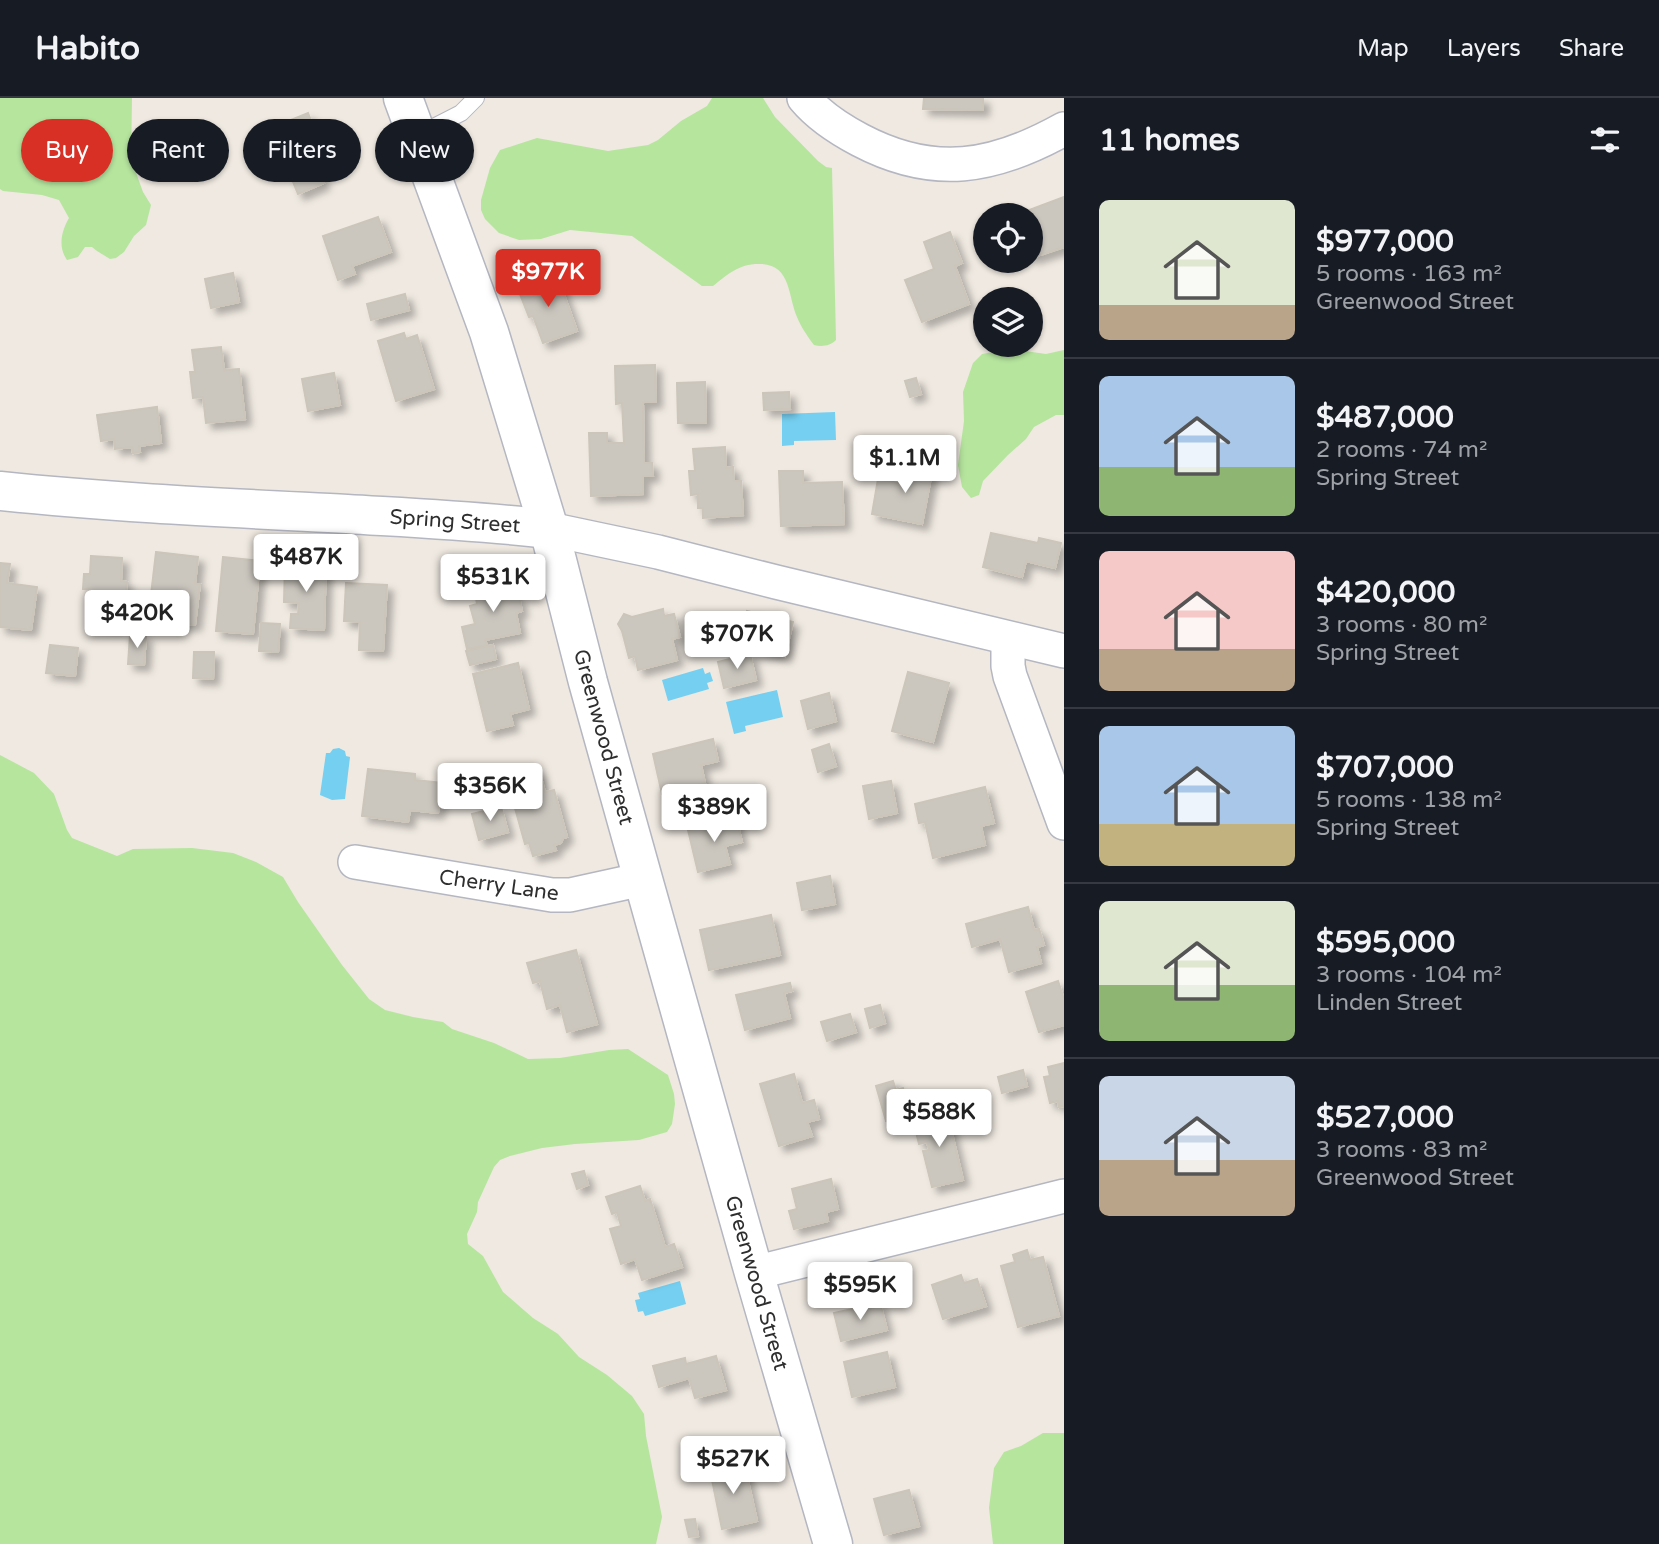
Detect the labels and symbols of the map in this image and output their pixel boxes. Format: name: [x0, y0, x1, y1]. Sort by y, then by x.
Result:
pin: $977K: [499, 250, 597, 309]
pin: $1.1M: [856, 436, 954, 495]
street label: Spring Street: [389, 504, 521, 539]
pin: $487K: [257, 534, 355, 594]
pin: $531K: [444, 554, 542, 614]
pin: $420K: [88, 590, 186, 650]
pin: $707K: [688, 612, 786, 671]
street label: Greenwood Street: [568, 647, 639, 828]
pin: $356K: [441, 764, 539, 823]
pin: $389K: [665, 784, 763, 844]
street label: Cherry Lane: [437, 865, 561, 906]
pin: $588K: [890, 1090, 988, 1149]
street label: Greenwood Street: [720, 1193, 793, 1373]
pin: $595K: [811, 1262, 909, 1322]
pin: $527K: [684, 1436, 782, 1496]

